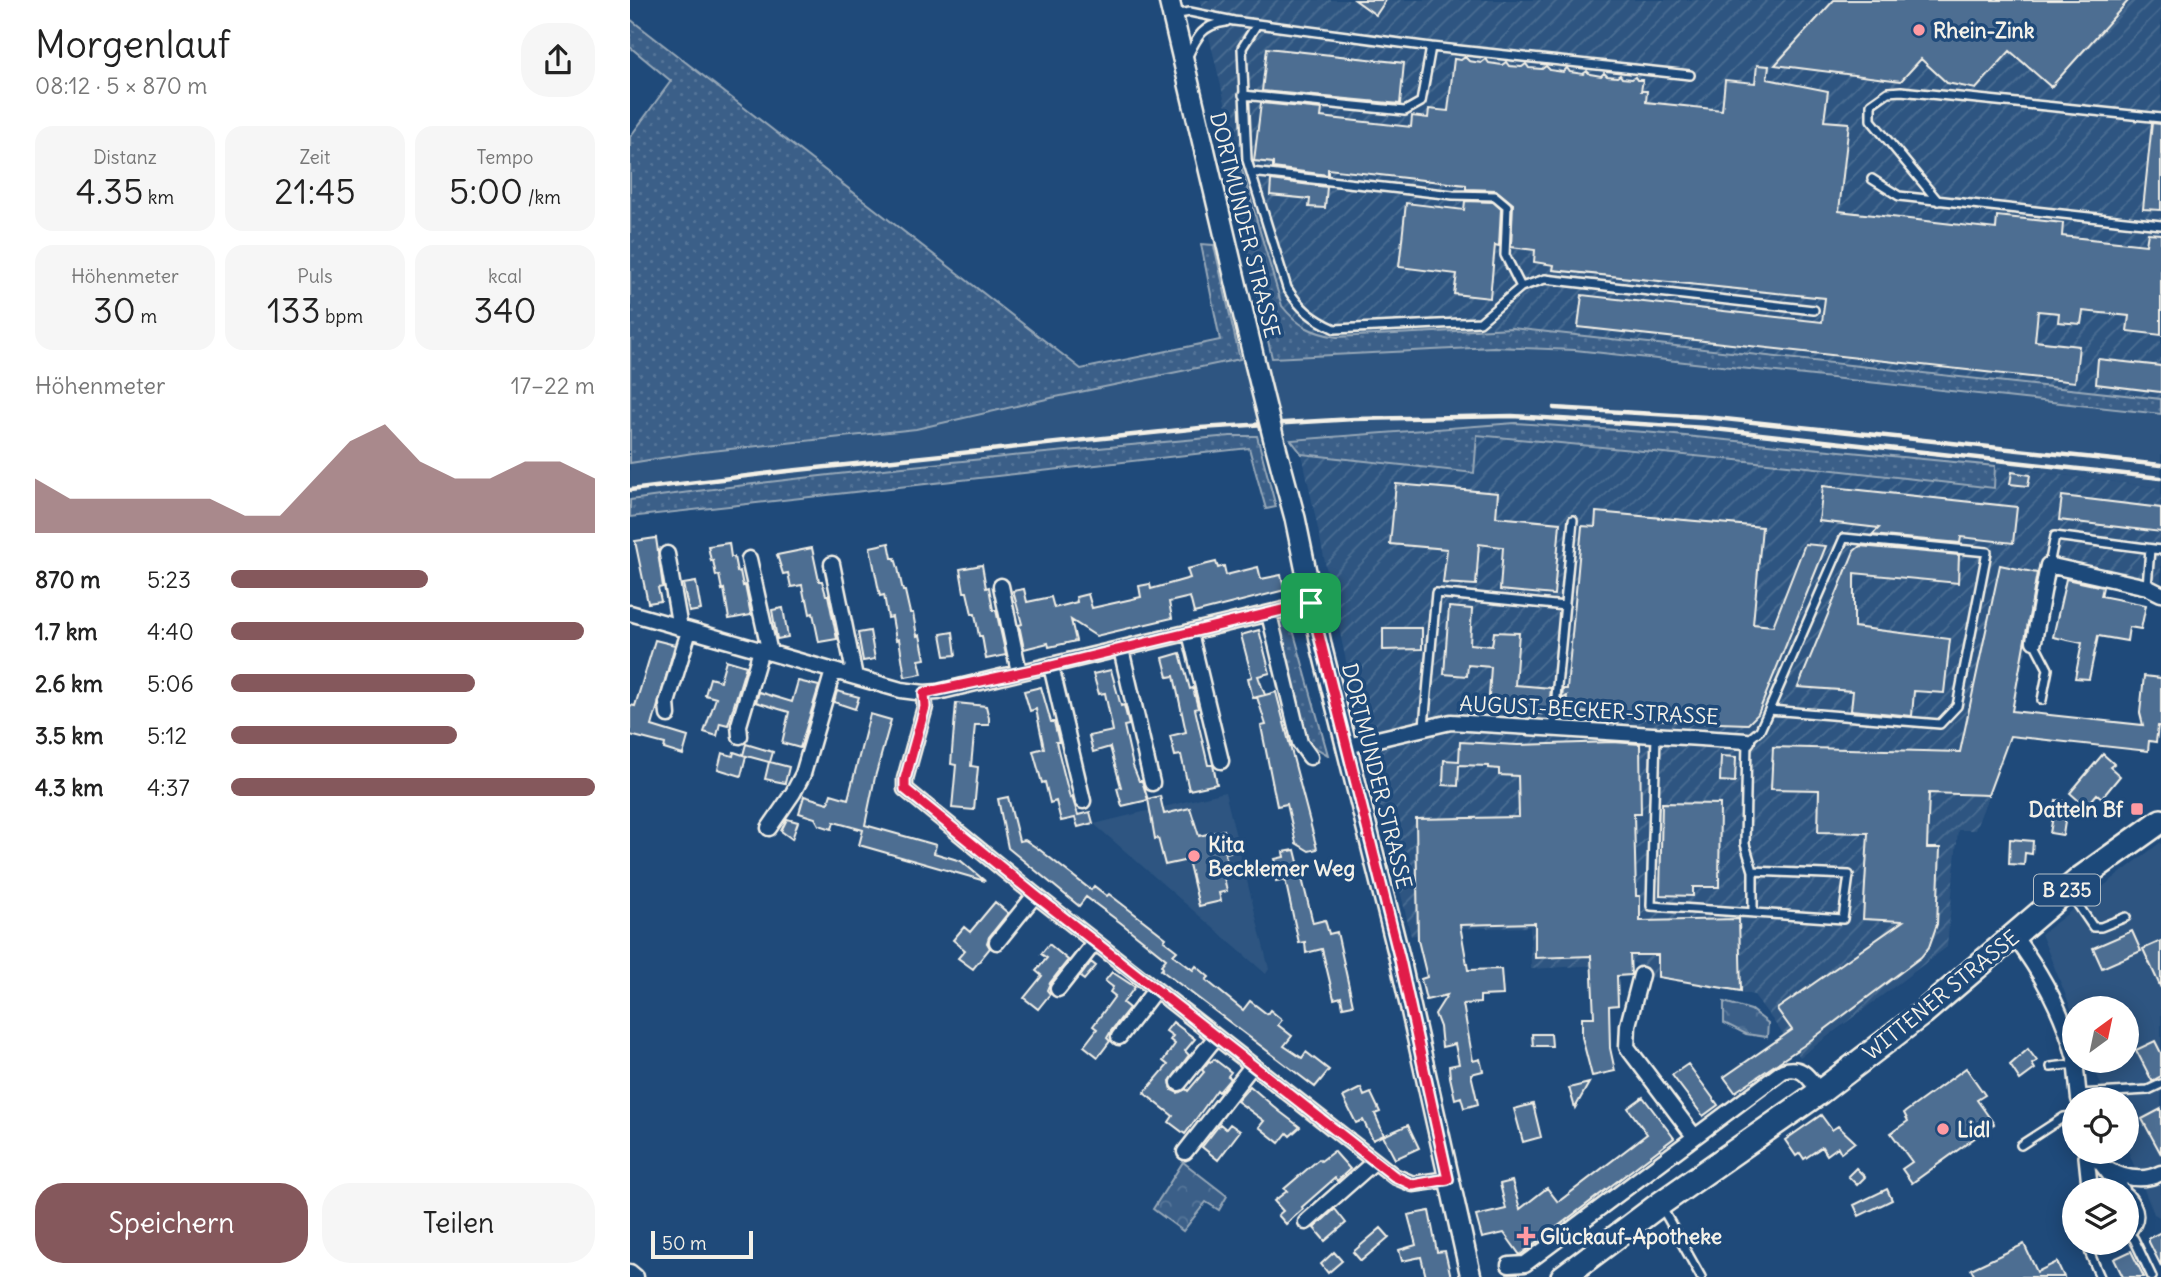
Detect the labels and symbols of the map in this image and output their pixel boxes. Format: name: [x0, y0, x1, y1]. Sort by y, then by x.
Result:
place label: Rhein-Zink: [1933, 17, 2035, 44]
marker: Rhein-Zink: [1911, 22, 1927, 38]
street label: DORTMUNDER STRASSE: [1204, 109, 1286, 341]
pin: [1281, 573, 1341, 633]
street label: DORTMUNDER STRASSE: [1336, 660, 1418, 892]
street label: AUGUST-BECKER-STRASSE: [1459, 690, 1719, 730]
place label: Datteln Bf: [2029, 796, 2124, 823]
marker: Datteln Bf: [2129, 801, 2145, 817]
place label: Kita Becklemer Weg: [1208, 831, 1355, 882]
marker: Kita Becklemer Weg: [1186, 848, 1202, 864]
road number: B 235: [2034, 874, 2100, 906]
street label: WITTENER STRASSE: [1858, 924, 2024, 1066]
north arrow: [2062, 996, 2138, 1073]
place label: Lidl: [1957, 1116, 1990, 1143]
marker: Lidl: [1935, 1121, 1951, 1137]
place label: Glückauf-Apotheke: [1540, 1223, 1722, 1250]
scale bar: [651, 1228, 752, 1260]
marker: Glückauf-Apotheke: [1518, 1228, 1534, 1244]

